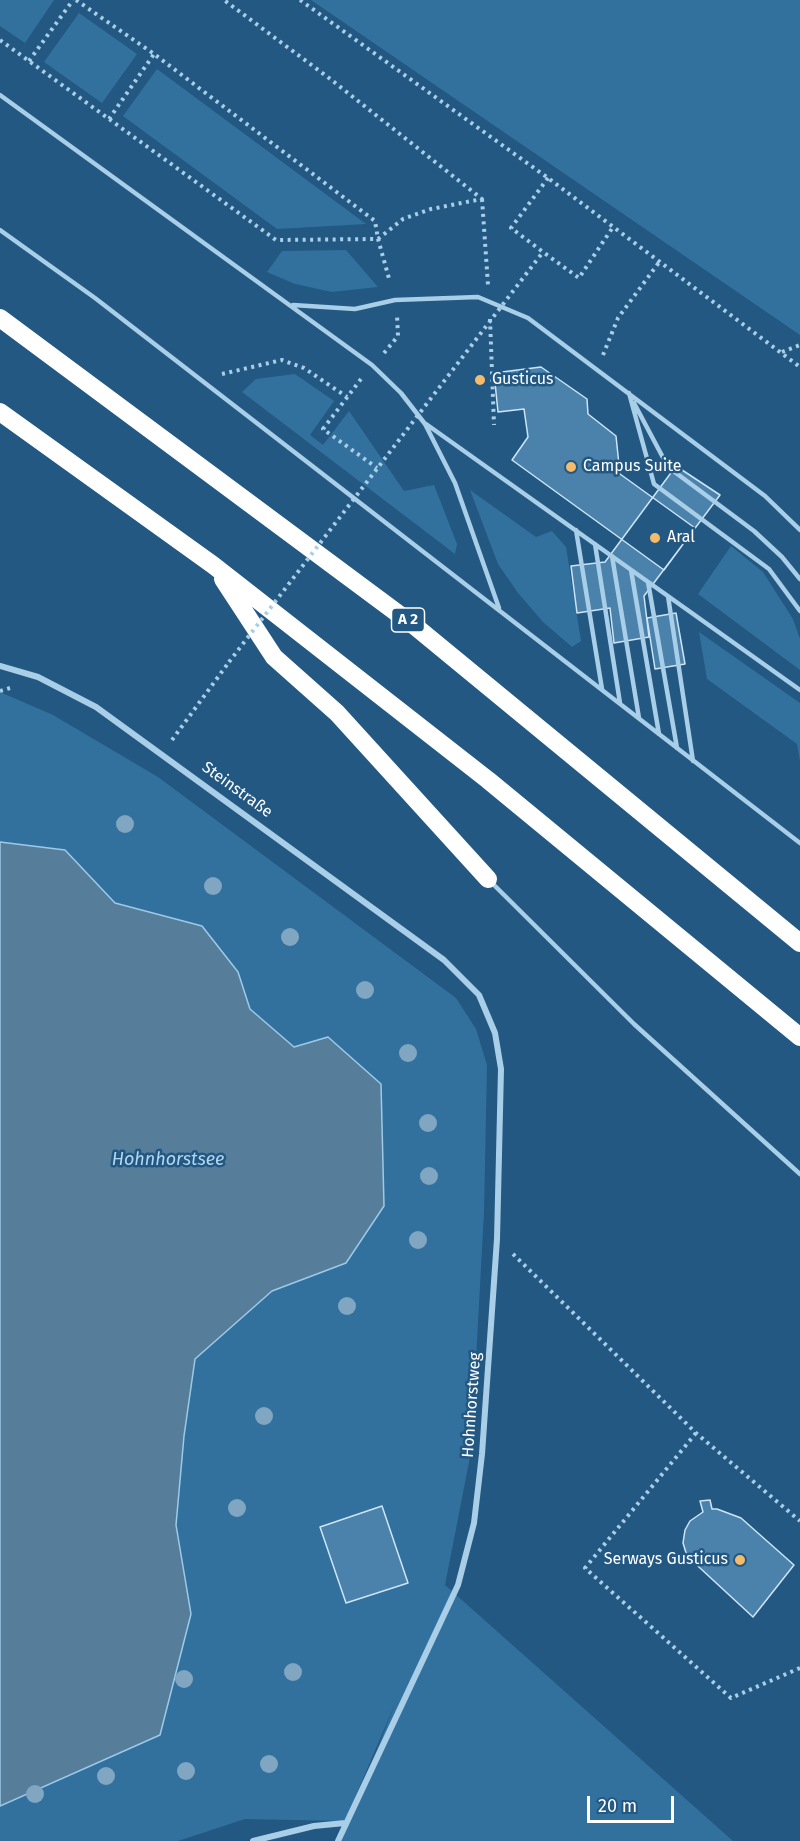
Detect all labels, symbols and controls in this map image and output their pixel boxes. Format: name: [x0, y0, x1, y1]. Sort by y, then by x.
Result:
place label: Gusticus: [492, 370, 553, 390]
marker: Gusticus: [473, 373, 487, 387]
place label: Campus Suite: [583, 457, 682, 477]
marker: Campus Suite: [564, 460, 578, 474]
place label: Aral: [667, 528, 695, 548]
marker: Aral: [648, 531, 662, 545]
road number: A 2: [392, 608, 424, 632]
street label: Steinstraße: [198, 758, 276, 822]
water label: Hohnhorstsee: [112, 1149, 224, 1171]
street label: Hohnhorstweg: [459, 1352, 485, 1458]
place label: Serways Gusticus: [604, 1550, 728, 1570]
marker: Serways Gusticus: [733, 1553, 747, 1567]
scale bar: [590, 1784, 677, 1822]
text: 20 m: [598, 1795, 637, 1817]

